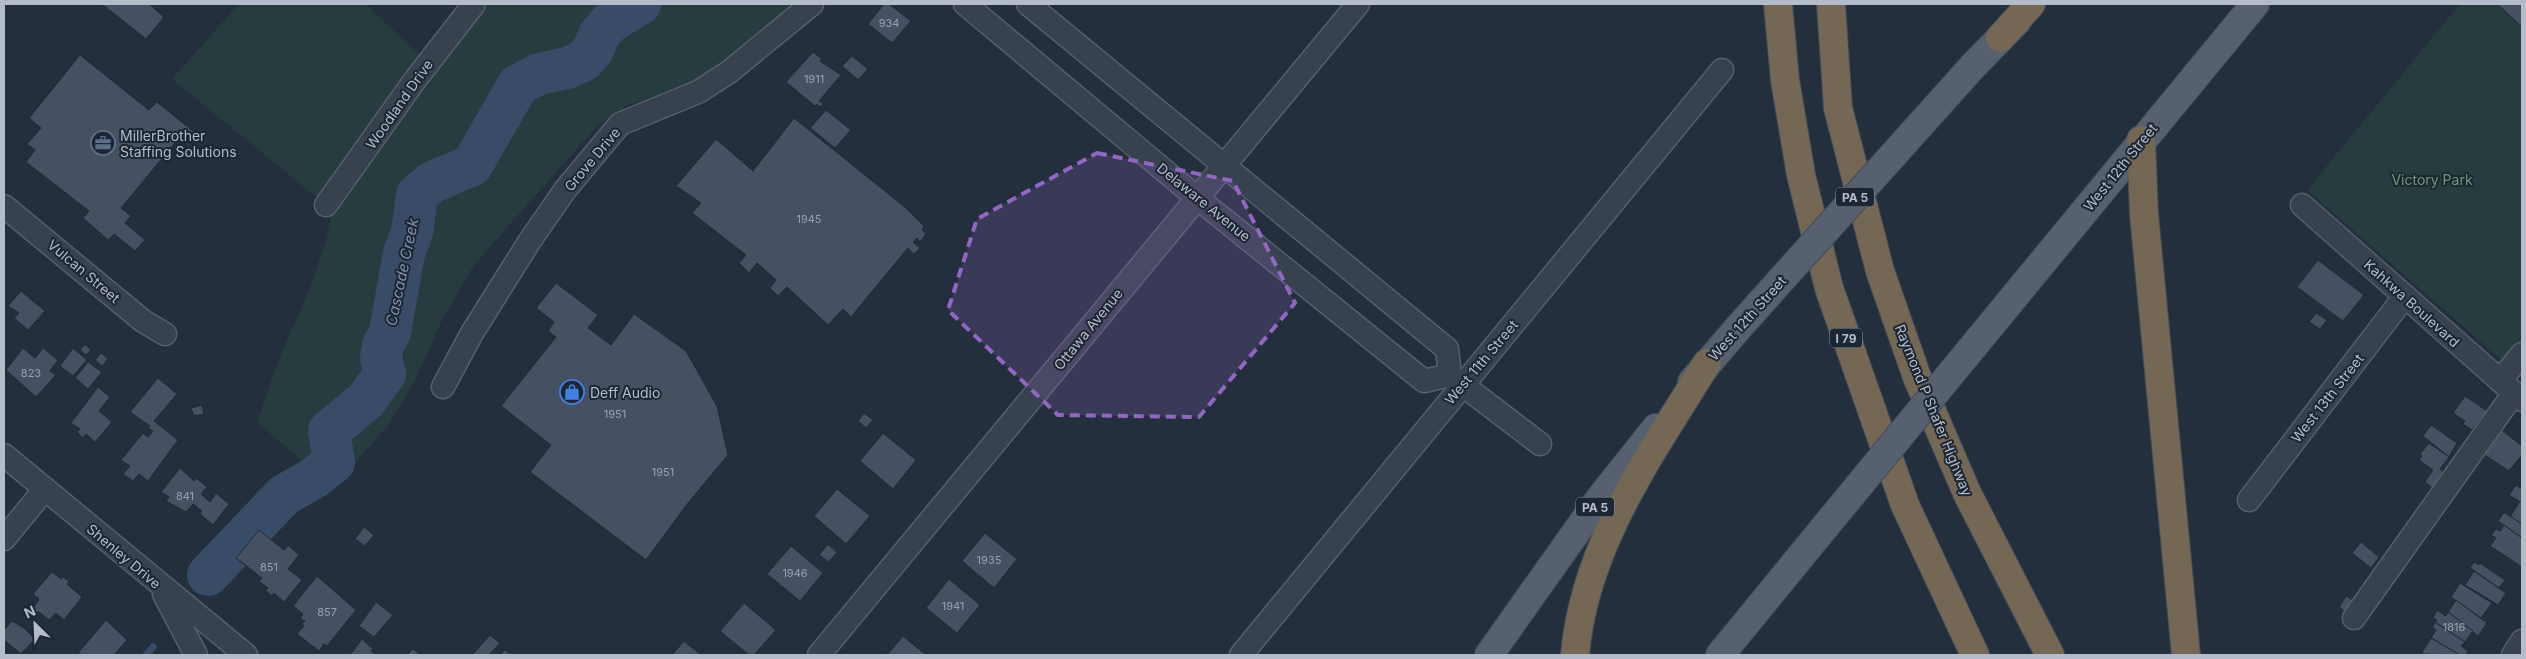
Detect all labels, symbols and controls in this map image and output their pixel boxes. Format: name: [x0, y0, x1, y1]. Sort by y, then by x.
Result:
house number: 934: [879, 16, 899, 30]
street label: Woodland Drive: [362, 56, 436, 152]
house number: 1911: [804, 72, 824, 86]
street label: West 12th Street: [2080, 119, 2161, 214]
street label: Grove Drive: [560, 124, 624, 194]
place label: MillerBrother Staffing Solutions: [120, 127, 237, 160]
office icon: MillerBrother Staffing Solutions: [90, 130, 116, 156]
street label: Delaware Avenue: [1154, 159, 1254, 245]
park label: Victory Park: [2391, 171, 2473, 188]
road number: PA 5: [1836, 188, 1874, 206]
house number: 1945: [796, 212, 822, 226]
water label: Cascade Creek: [381, 216, 423, 328]
street label: Vulcan Street: [44, 236, 124, 306]
street label: Kahkwa Boulevard: [2361, 256, 2463, 350]
street label: West 12th Street: [1705, 272, 1790, 364]
street label: Ottawa Avenue: [1050, 285, 1126, 373]
street label: West 11th Street: [1441, 316, 1522, 408]
street label: Raymond P Shafer Highway: [1892, 322, 1976, 498]
road number: I 79: [1830, 328, 1862, 348]
street label: West 13th Street: [2287, 350, 2367, 446]
house number: 823: [21, 366, 41, 380]
shop icon: Deff Audio: [559, 379, 585, 405]
place label: Deff Audio: [590, 384, 660, 401]
house number: 1951: [604, 407, 626, 421]
house number: 1951: [652, 465, 674, 479]
house number: 841: [176, 489, 194, 503]
road number: PA 5: [1576, 498, 1614, 516]
street label: Shenley Drive: [83, 520, 165, 592]
house number: 1935: [977, 553, 1002, 567]
house number: 851: [260, 560, 278, 574]
house number: 1946: [782, 566, 808, 580]
north arrow: [10, 599, 60, 649]
house number: 1941: [942, 599, 964, 613]
text: N: [21, 602, 38, 622]
house number: 857: [317, 605, 337, 619]
house number: 1816: [2443, 620, 2465, 634]

